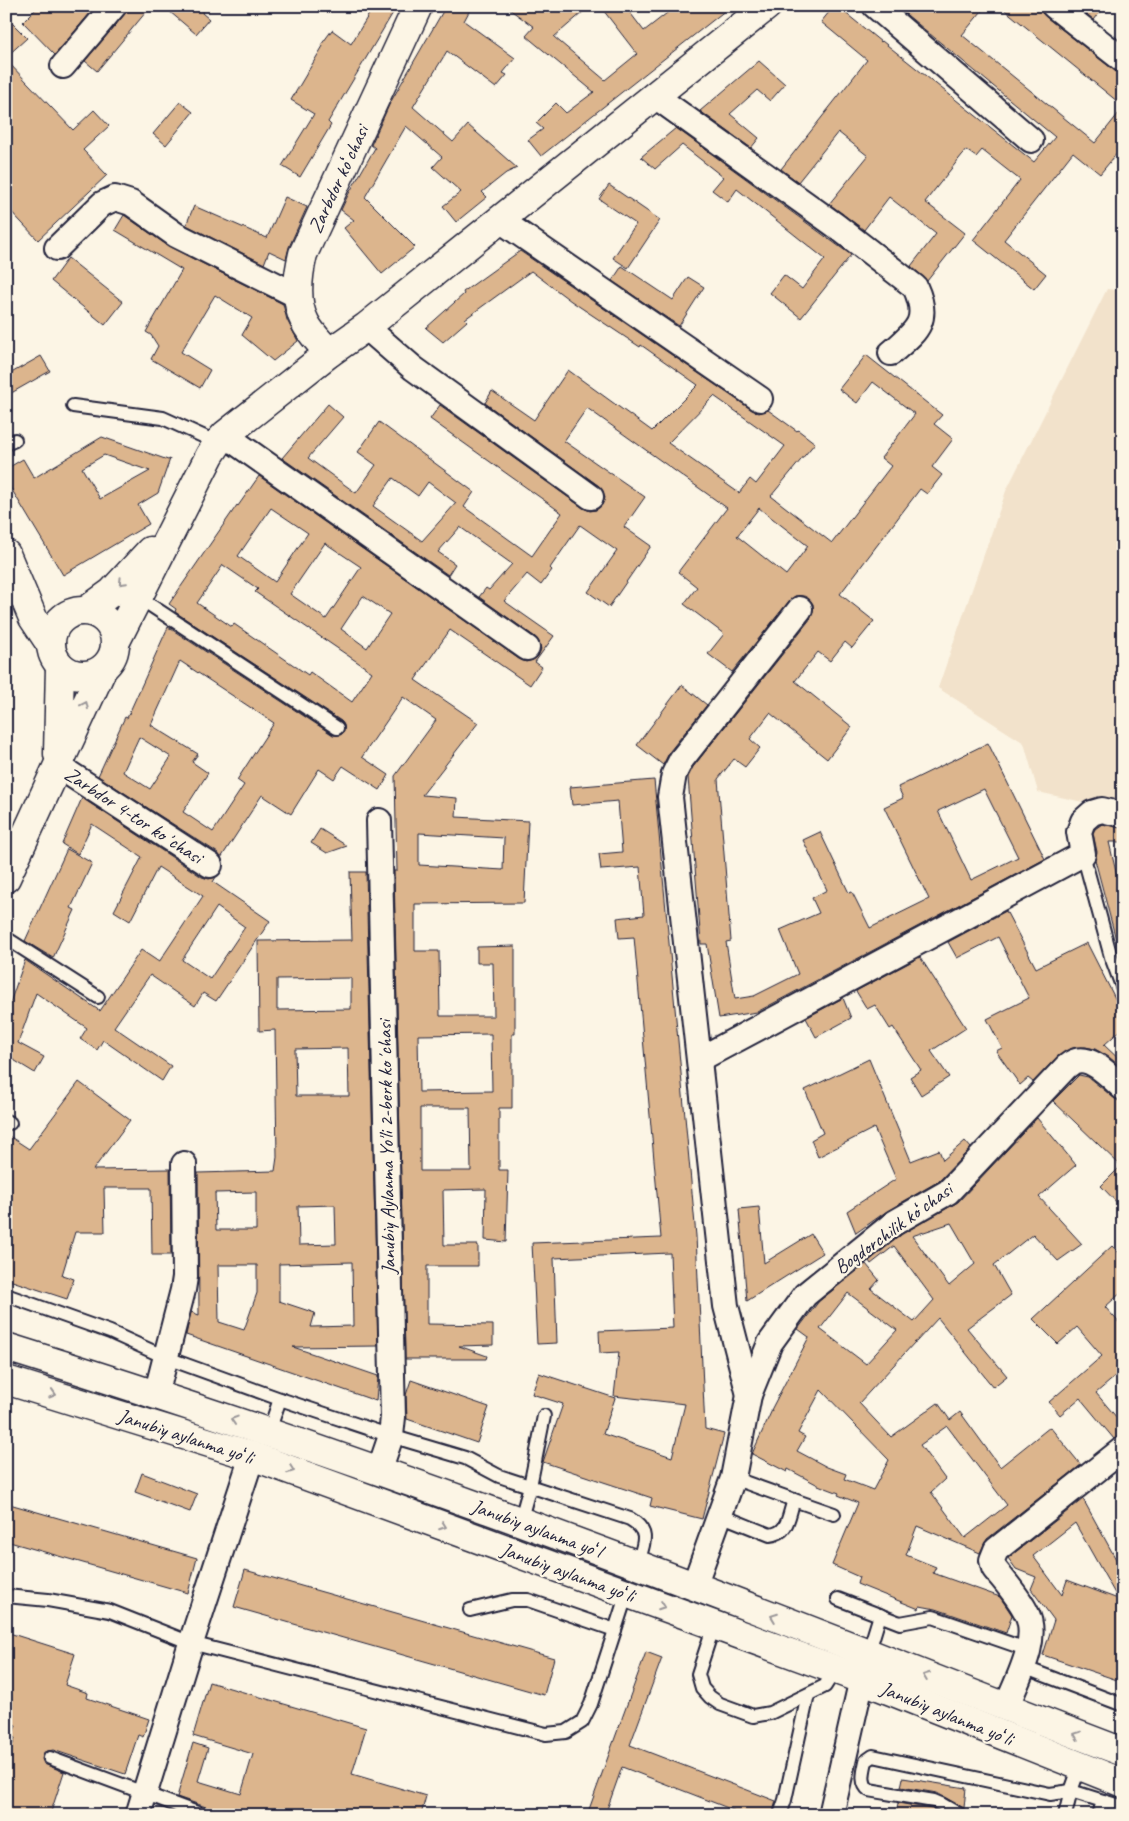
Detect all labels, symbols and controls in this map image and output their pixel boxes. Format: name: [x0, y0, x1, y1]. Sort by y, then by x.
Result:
street label: Zarbdor koʻchasi: [303, 119, 375, 237]
one-way arrow: [119, 576, 128, 585]
one-way arrow: [79, 701, 90, 710]
street label: Zarbdor 4-tor koʼchasi: [60, 761, 209, 871]
street label: Janubiy Аylanma Yo'li 2-berk koʼchasi: [372, 1017, 401, 1275]
street label: Bogdorchilik koʻchasi: [829, 1176, 959, 1280]
one-way arrow: [48, 1388, 56, 1398]
street label: Janubiy aylanma yoʻli: [114, 1403, 259, 1471]
one-way arrow: [230, 1416, 239, 1426]
one-way arrow: [286, 1464, 295, 1474]
street label: Janubiy aylanma yoʻl: [467, 1493, 609, 1565]
one-way arrow: [439, 1520, 447, 1530]
street label: Janubiy aylanma yoʻli: [497, 1536, 640, 1609]
one-way arrow: [657, 1600, 665, 1610]
one-way arrow: [771, 1613, 779, 1623]
one-way arrow: [922, 1672, 931, 1683]
street label: Janubiy aylanma yoʻli: [876, 1675, 1019, 1752]
one-way arrow: [1073, 1731, 1082, 1741]

